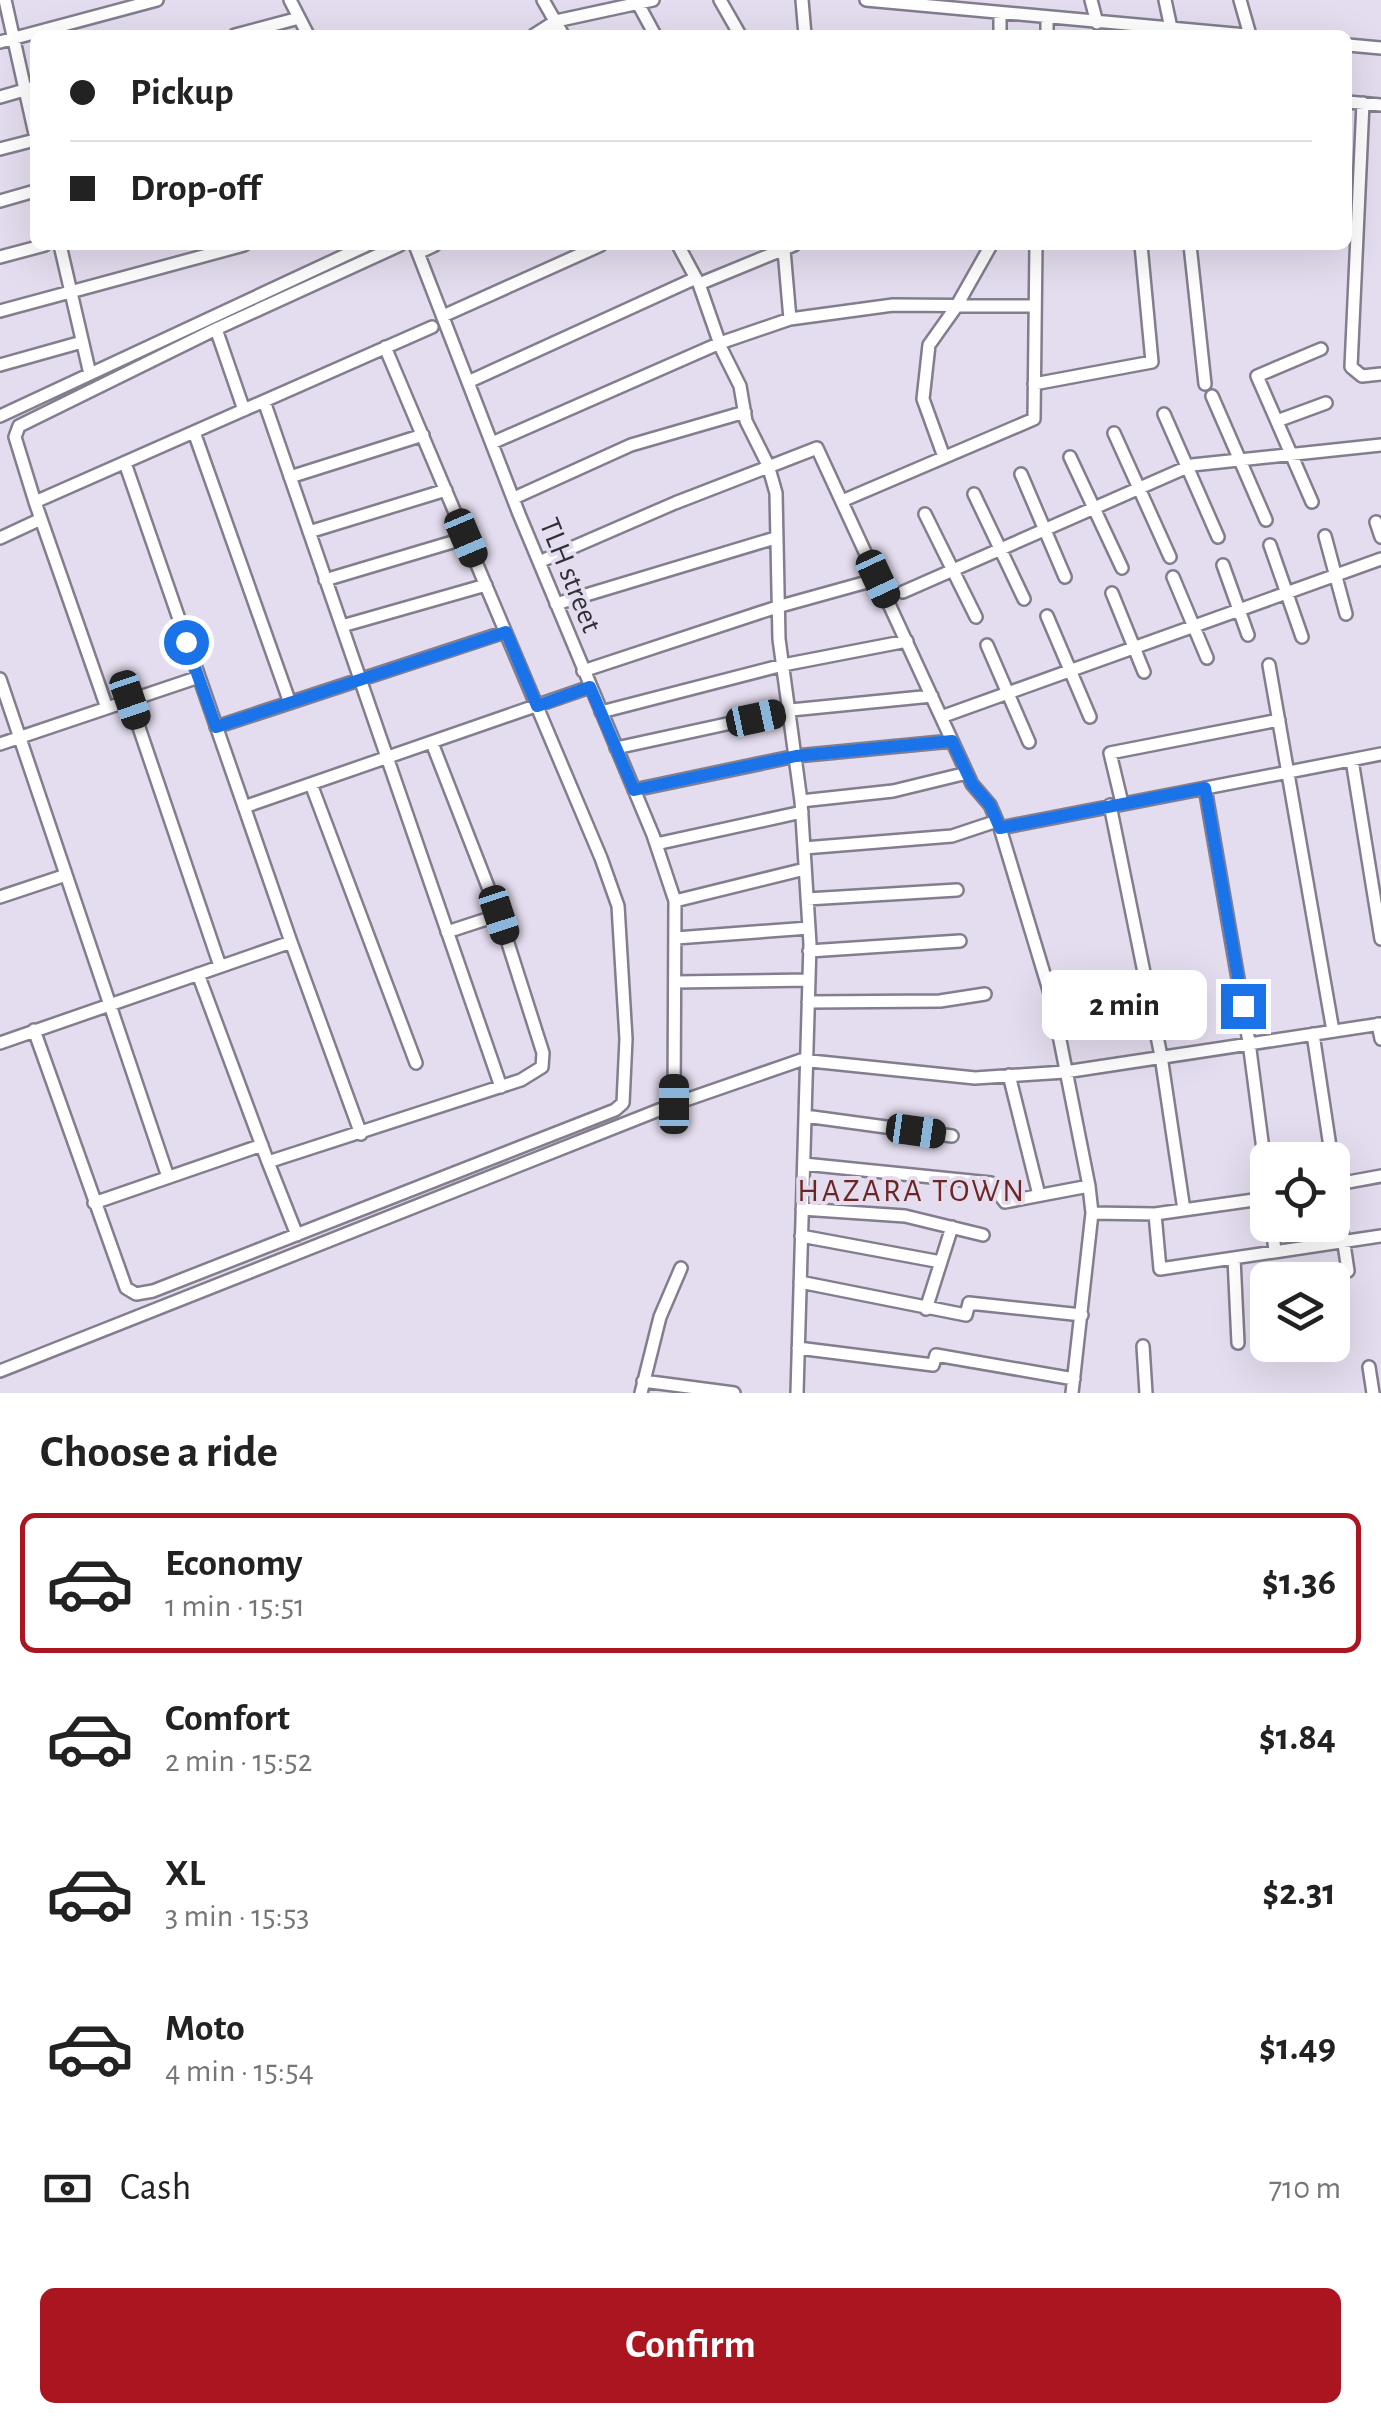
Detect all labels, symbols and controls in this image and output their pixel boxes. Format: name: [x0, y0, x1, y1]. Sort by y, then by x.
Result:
text: Pickup: [130, 74, 234, 112]
text: Drop-off: [130, 170, 261, 208]
car: [440, 505, 492, 571]
street label: TLH street: [534, 514, 607, 637]
car: [852, 545, 904, 613]
route start: [164, 620, 209, 665]
car: [106, 667, 154, 733]
car: [724, 697, 788, 739]
car: [475, 882, 523, 948]
callout: 2 min: [1043, 971, 1208, 1041]
route end: [1221, 984, 1266, 1029]
text: 2 min: [1089, 989, 1160, 1021]
car: [659, 1074, 689, 1134]
car: [884, 1112, 948, 1150]
map controls: [1250, 1142, 1350, 1362]
button: locate: [1250, 1142, 1350, 1242]
district label: HAZARA TOWN: [797, 1175, 1027, 1207]
button: layers: [1250, 1262, 1350, 1362]
text: Choose a ride: [40, 1430, 278, 1475]
icon: car: [45, 1538, 135, 1628]
text: Economy: [165, 1545, 303, 1583]
text: $1.36: [1262, 1564, 1336, 1602]
text: 1 min · 15:51: [165, 1590, 305, 1622]
icon: car: [45, 1693, 135, 1783]
text: Comfort: [165, 1700, 290, 1738]
text: $1.84: [1259, 1719, 1336, 1757]
text: 2 min · 15:52: [165, 1745, 312, 1777]
icon: car: [45, 1848, 135, 1938]
text: XL: [165, 1855, 205, 1893]
text: $2.31: [1262, 1874, 1336, 1912]
text: 3 min · 15:53: [165, 1900, 309, 1932]
icon: car: [45, 2003, 135, 2093]
text: Moto: [165, 2010, 245, 2048]
text: $1.49: [1259, 2029, 1336, 2067]
text: 4 min · 15:54: [165, 2055, 314, 2087]
icon: cash: [40, 2161, 95, 2216]
text: Cash: [120, 2169, 191, 2207]
text: 710 m: [1269, 2172, 1341, 2204]
button: Confirm: [40, 2288, 1341, 2403]

